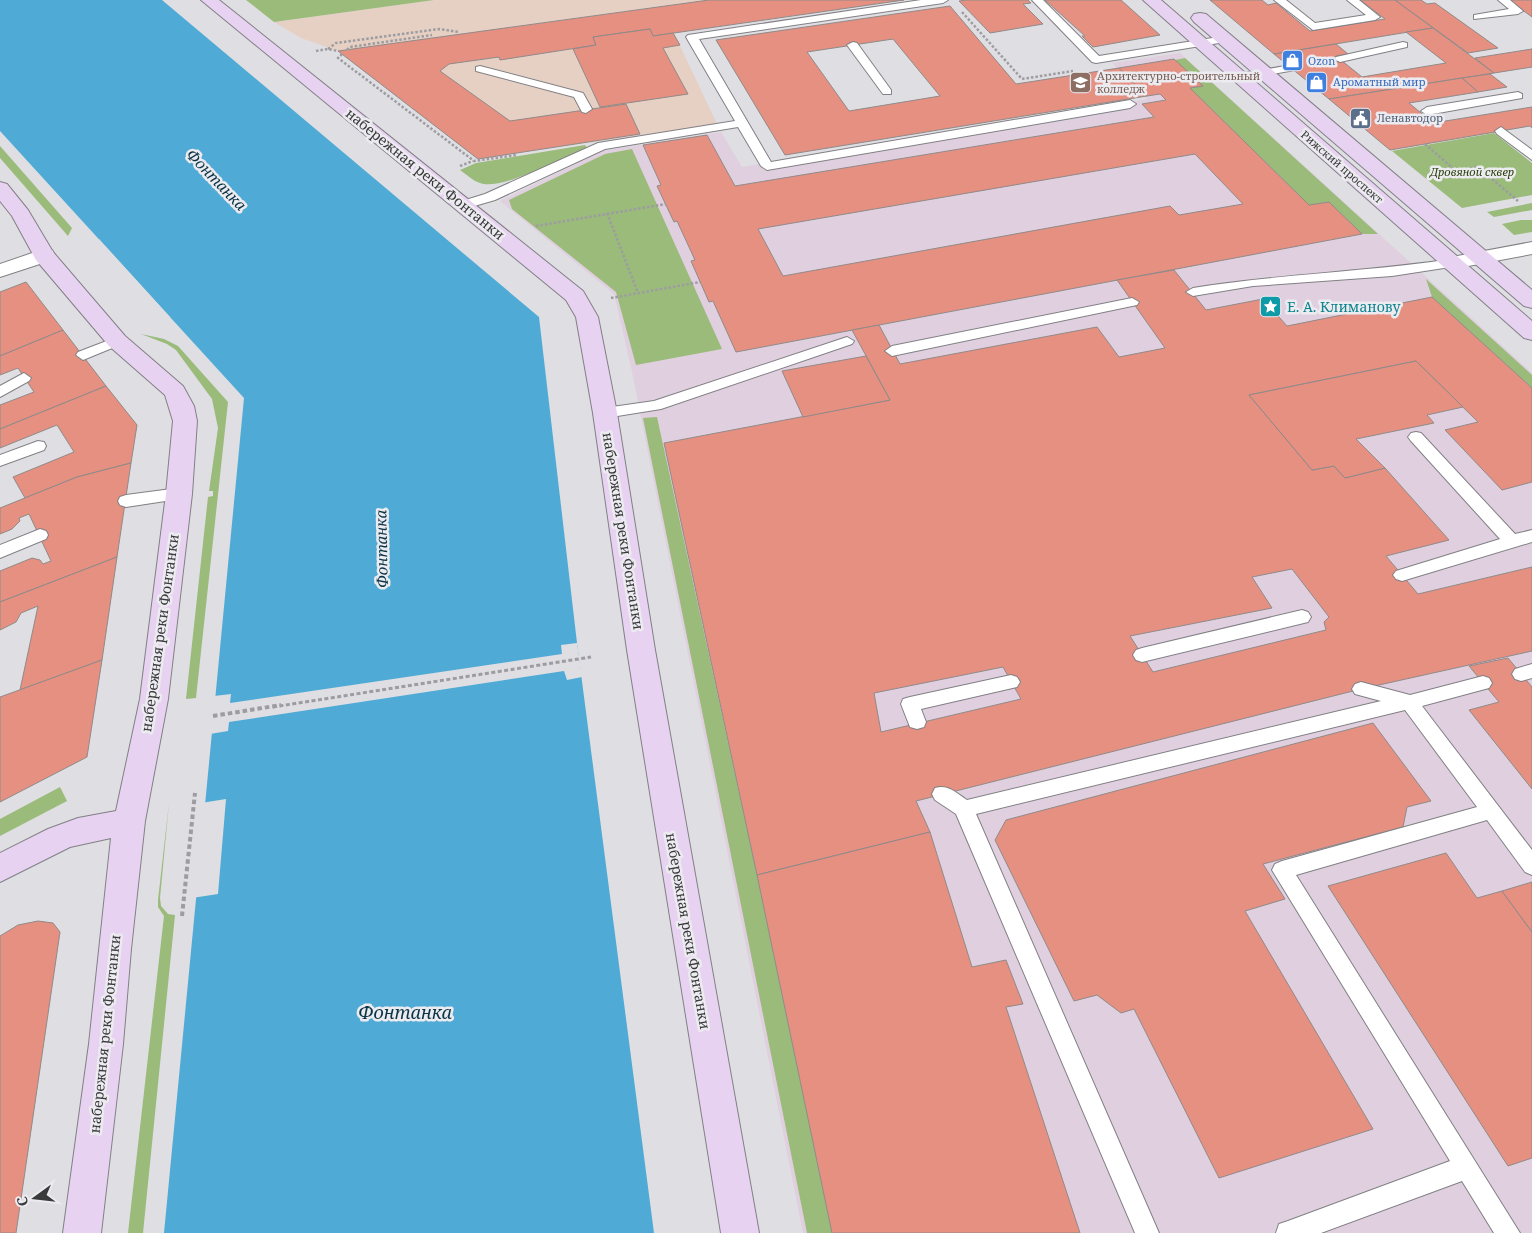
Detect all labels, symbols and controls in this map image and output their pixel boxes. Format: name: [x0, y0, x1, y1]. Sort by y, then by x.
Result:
shop icon: Ozon: [1280, 49, 1304, 73]
place label: Ozon: [1308, 53, 1335, 68]
place label: Архитектурно-строительный колледж: [1097, 68, 1260, 96]
school or university icon: Архитектурно-строительный колледж: [1069, 70, 1093, 94]
shop icon: Ароматный мир: [1305, 70, 1329, 94]
place label: Ароматный мир: [1333, 74, 1425, 89]
street label: набережная реки Фонтанки: [342, 103, 509, 244]
public building icon: Ленавтодор: [1349, 106, 1373, 130]
place label: Ленавтодор: [1377, 110, 1443, 125]
street label: Рижский проспект: [1298, 127, 1387, 207]
water label: Фонтанка: [182, 144, 251, 215]
park label: Дровяной сквер: [1429, 164, 1514, 179]
place icon: Е. А. Климанову: [1259, 295, 1283, 319]
place label: Е. А. Климанову: [1287, 297, 1401, 316]
street label: набережная реки Фонтанки: [599, 431, 648, 631]
water label: Фонтанка: [370, 509, 392, 588]
street label: набережная реки Фонтанки: [136, 533, 183, 733]
street label: набережная реки Фонтанки: [662, 831, 715, 1031]
street label: набережная реки Фонтанки: [85, 934, 124, 1134]
water label: Фонтанка: [358, 1000, 452, 1024]
north arrow: [10, 1173, 60, 1223]
text: С: [12, 1195, 32, 1208]

